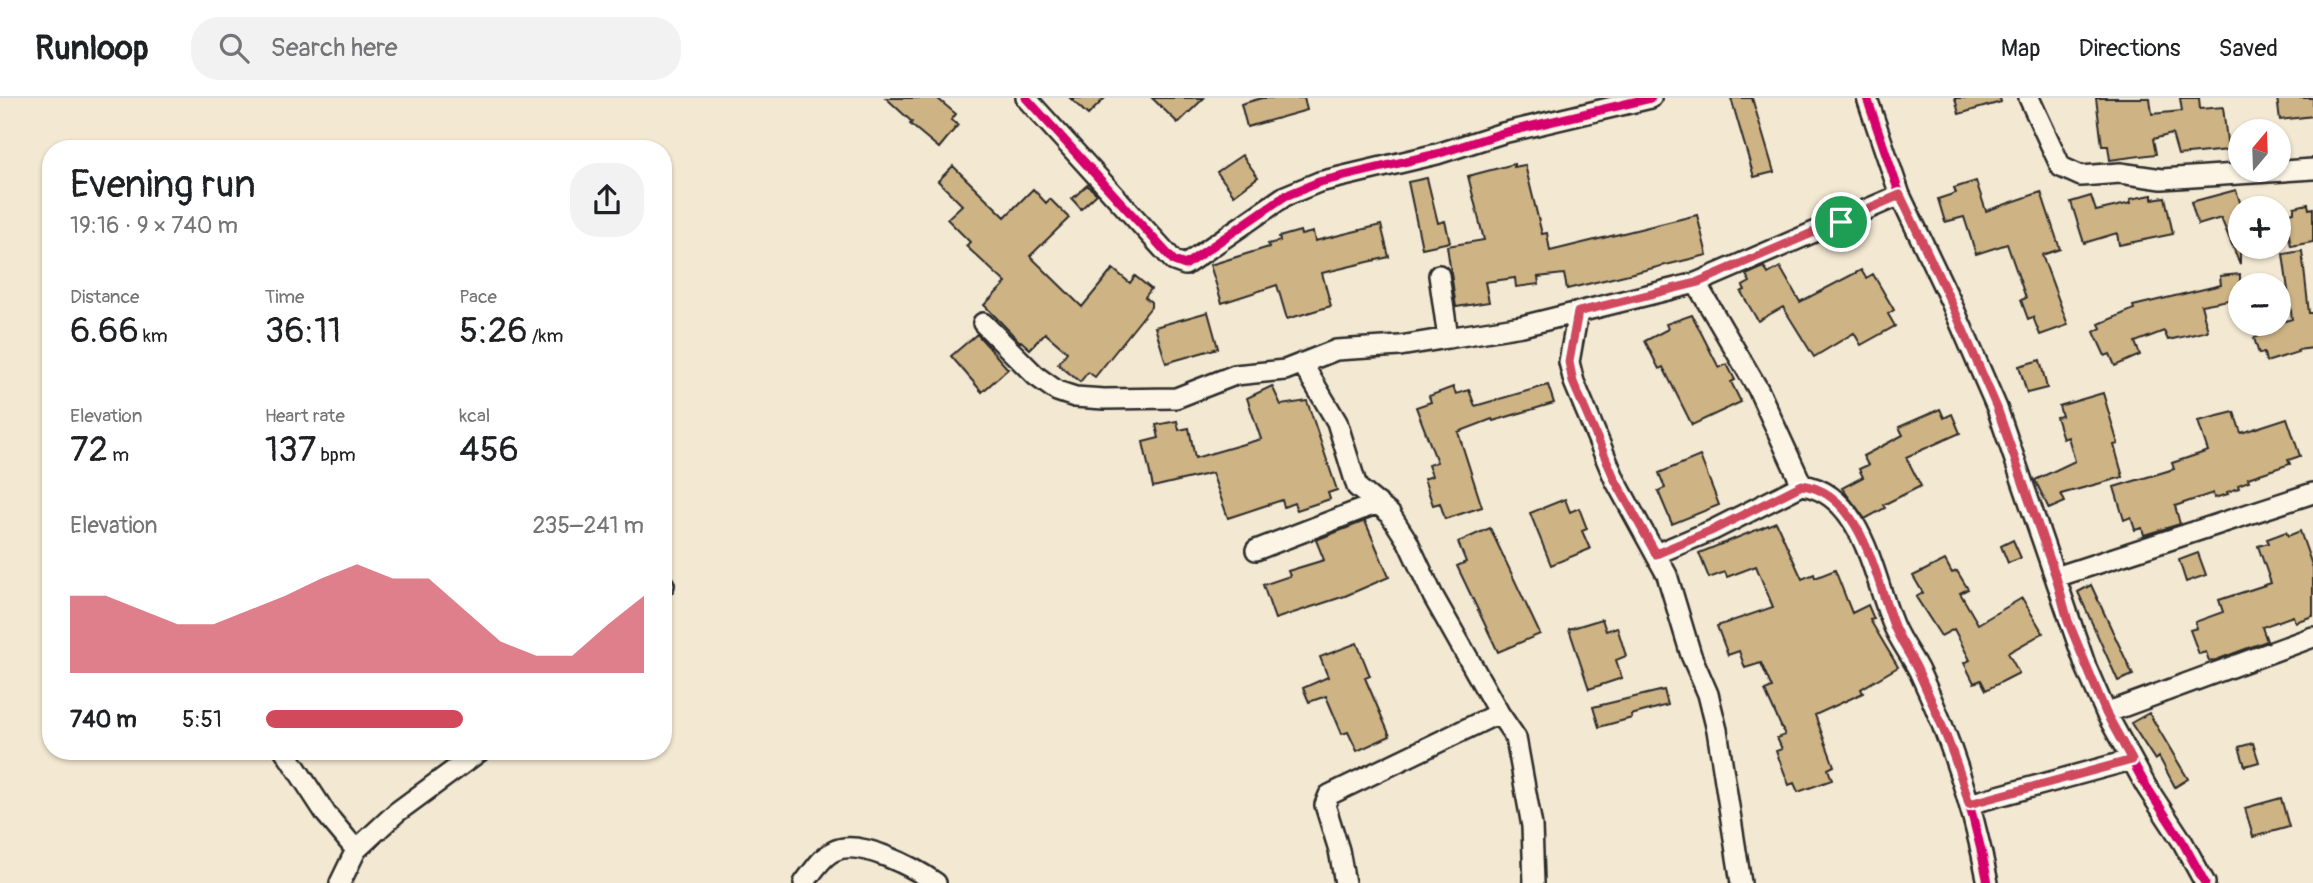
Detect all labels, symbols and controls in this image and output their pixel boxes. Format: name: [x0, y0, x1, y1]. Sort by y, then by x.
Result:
search box: [191, 17, 681, 80]
text: Runloop: [35, 28, 149, 69]
icon: search: [215, 29, 253, 67]
text: Search here: [271, 32, 398, 64]
text: Map: [2001, 34, 2041, 63]
text: Directions: [2079, 34, 2180, 63]
text: Saved: [2218, 34, 2278, 63]
north arrow: [2228, 119, 2291, 182]
map controls: [2228, 119, 2291, 336]
text: Evening run: [70, 161, 256, 209]
button: share: [570, 163, 644, 237]
pin: [1811, 192, 1871, 252]
button: +: [2228, 196, 2291, 259]
icon: arrive: [1822, 203, 1860, 241]
text: 19:16 · 9 × 740 m: [70, 211, 238, 240]
button: −: [2228, 273, 2291, 336]
text: Distance: [70, 285, 139, 309]
text: Time: [265, 285, 304, 309]
text: Pace: [459, 285, 497, 309]
text: 6.66: [70, 309, 139, 353]
text: 36:11: [265, 309, 341, 353]
text: 5:26: [459, 309, 528, 353]
text: km: [139, 324, 168, 348]
text: /km: [528, 324, 563, 348]
text: Elevation: [70, 404, 142, 428]
text: Heart rate: [265, 404, 345, 428]
text: kcal: [459, 404, 490, 428]
text: 72: [70, 428, 108, 472]
text: 137: [265, 428, 316, 472]
text: 456: [459, 428, 519, 472]
text: m: [108, 443, 129, 467]
text: bpm: [316, 443, 356, 467]
text: Elevation: [70, 511, 158, 540]
text: 235–241 m: [532, 511, 644, 540]
text: 740 m: [70, 705, 137, 734]
text: 5:51: [182, 705, 222, 734]

